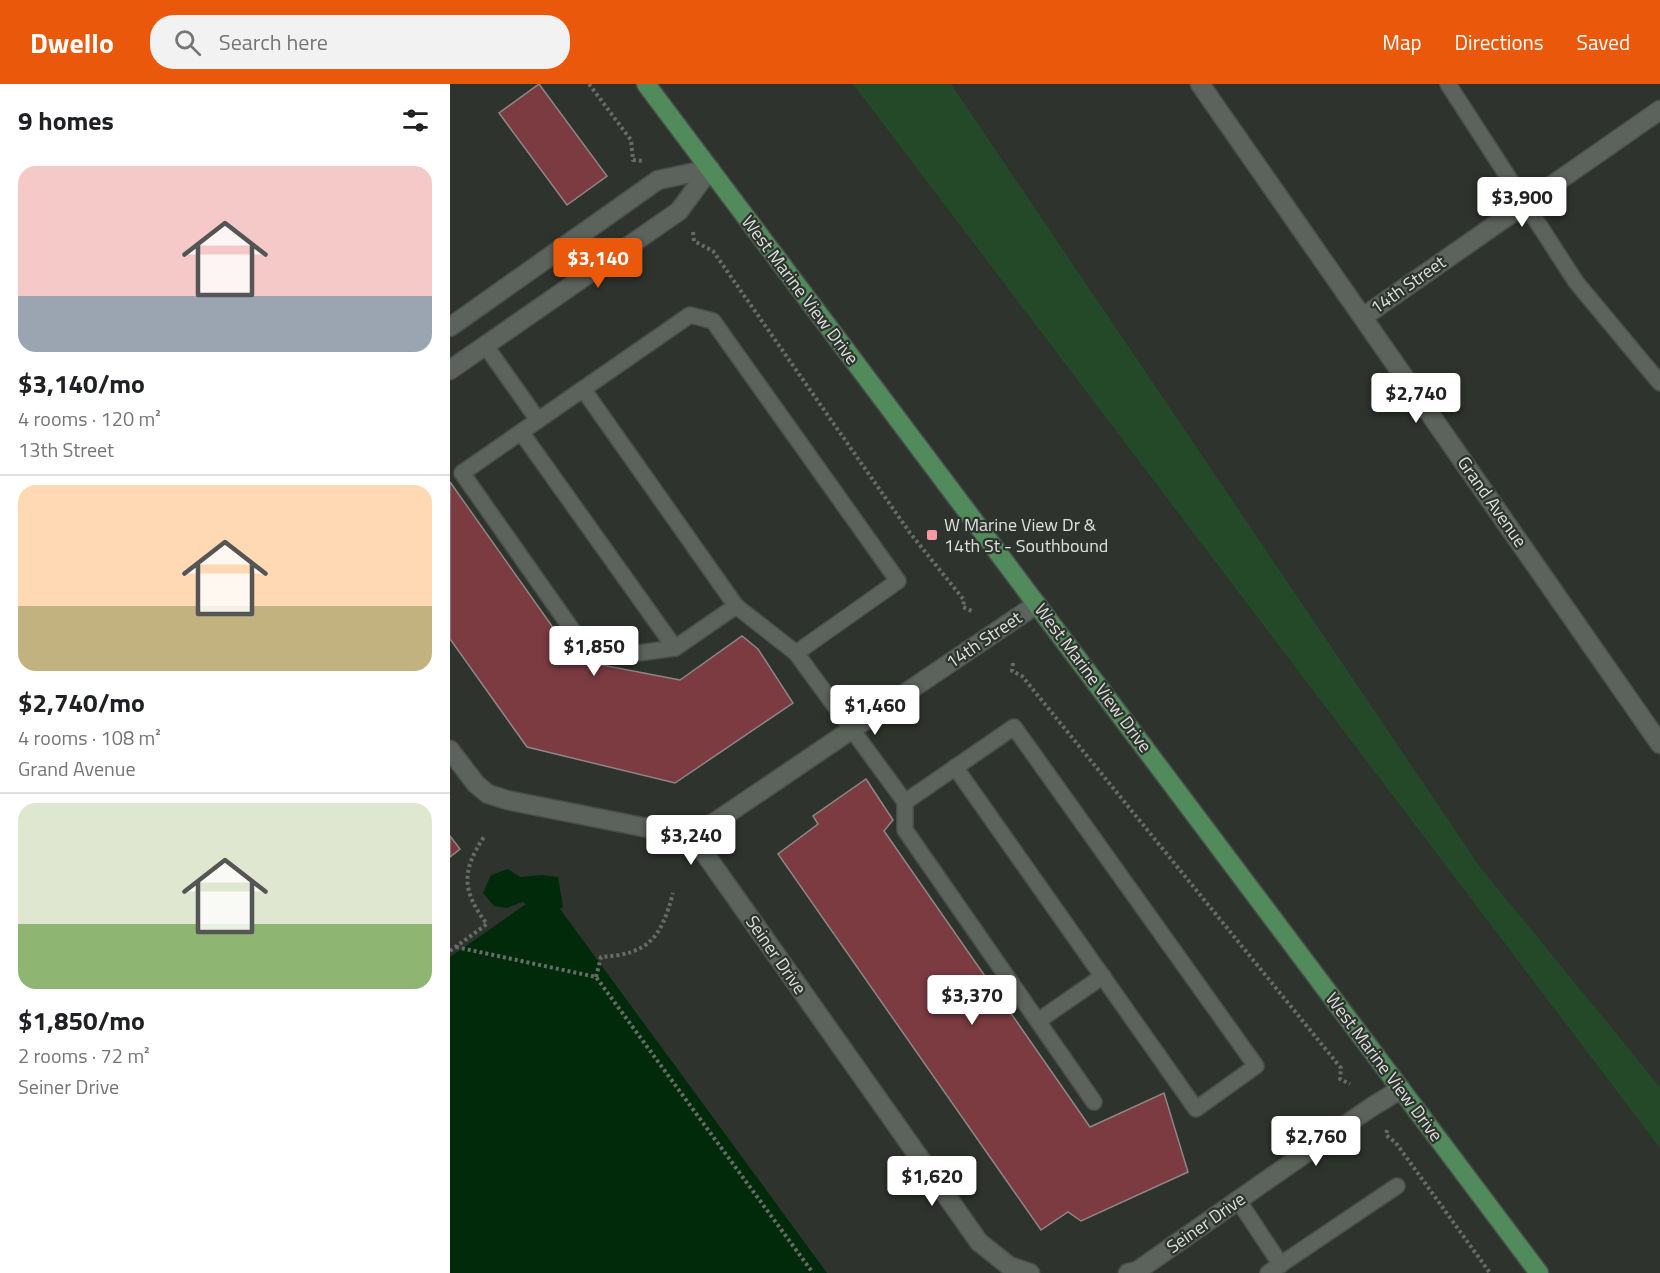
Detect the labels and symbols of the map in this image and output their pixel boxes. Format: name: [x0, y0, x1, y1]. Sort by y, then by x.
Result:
pin: $3,900: [1473, 177, 1571, 228]
street label: West Marine View Drive: [735, 209, 866, 370]
pin: $3,140: [549, 238, 647, 289]
street label: 14th Street: [1365, 248, 1451, 320]
pin: $2,740: [1367, 373, 1465, 424]
street label: Grand Avenue: [1451, 451, 1534, 553]
place label: W Marine View Dr & 14th St - Southbound: [944, 511, 1108, 559]
marker: W Marine View Dr & 14th St - Southbound: [925, 528, 939, 542]
street label: West Marine View Drive: [1028, 597, 1159, 758]
street label: 14th Street: [940, 604, 1028, 675]
pin: $1,850: [545, 626, 643, 677]
pin: $1,460: [826, 685, 924, 736]
pin: $3,240: [642, 815, 740, 866]
street label: Seiner Drive: [739, 910, 814, 1000]
pin: $3,370: [923, 975, 1021, 1026]
street label: West Marine View Drive: [1319, 986, 1450, 1147]
pin: $2,760: [1267, 1116, 1365, 1167]
pin: $1,620: [883, 1156, 981, 1207]
street label: Seiner Drive: [1161, 1185, 1251, 1260]

